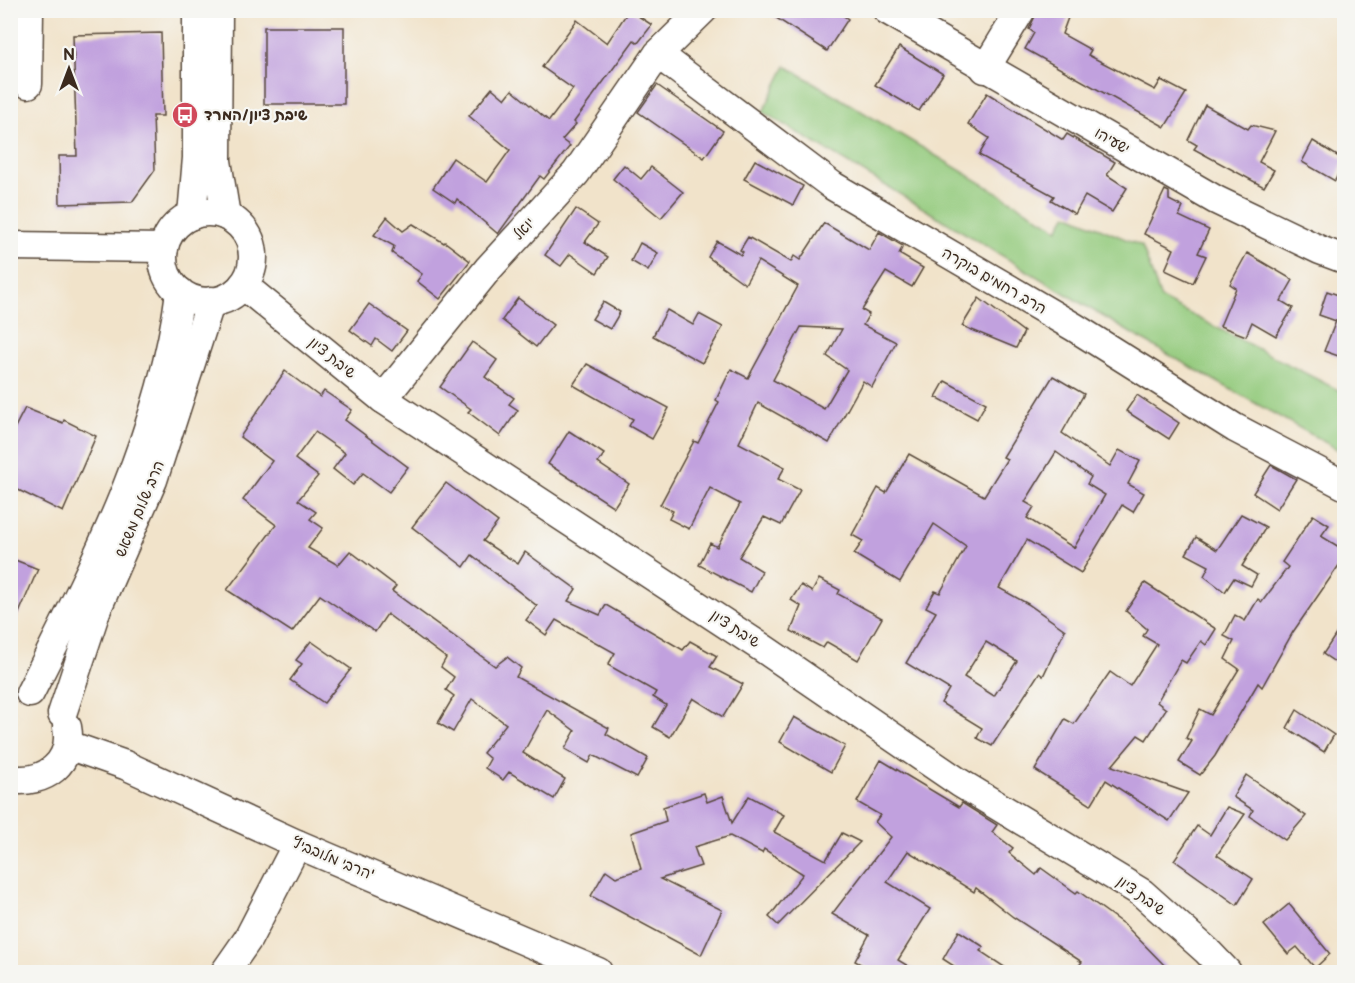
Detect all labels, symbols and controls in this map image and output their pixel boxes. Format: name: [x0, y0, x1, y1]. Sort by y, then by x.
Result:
north arrow: [39, 39, 99, 99]
text: N: [63, 46, 75, 65]
bus stop icon: שיבת ציון/המרד: [170, 100, 200, 130]
place label: שיבת ציון/המרד: [204, 106, 308, 125]
street label: ישעיהו: [1091, 123, 1133, 159]
street label: יואל: [509, 214, 539, 244]
street label: הרב רחמים בוקרה: [938, 243, 1050, 319]
street label: שיבת ציון: [304, 333, 360, 383]
street label: הרב שלום משאש: [111, 458, 169, 560]
street label: שיבת ציון: [706, 606, 764, 652]
street label: הרבי מלובביץ': [289, 833, 377, 885]
street label: שיבת ציון: [1113, 872, 1169, 920]

